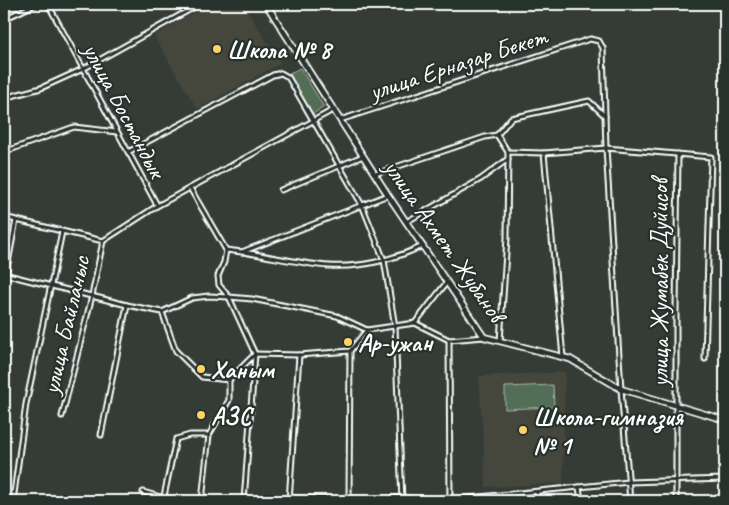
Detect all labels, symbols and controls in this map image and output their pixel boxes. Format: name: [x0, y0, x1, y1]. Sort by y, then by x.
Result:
street label: улица Ерназар Бекет: [363, 20, 553, 108]
place label: Школа № 8: [227, 34, 333, 66]
street label: улица Бостандык: [74, 36, 174, 186]
marker: Школа № 8: [211, 43, 223, 55]
street label: улица Ахмет Жубанов: [375, 152, 515, 332]
street label: улица Жумабек Дуйисов: [644, 174, 676, 389]
street label: улица Байланыс: [34, 252, 98, 399]
place label: Ар-ужан: [358, 327, 434, 359]
marker: Ар-ужан: [342, 336, 354, 348]
place label: Ханым: [211, 354, 275, 386]
marker: Ханым: [195, 363, 207, 375]
place label: АЗС: [211, 400, 255, 432]
place label: Школа-гимназия № 1: [533, 401, 685, 462]
marker: АЗС: [195, 409, 207, 421]
marker: Школа-гимназия № 1: [517, 424, 529, 436]

